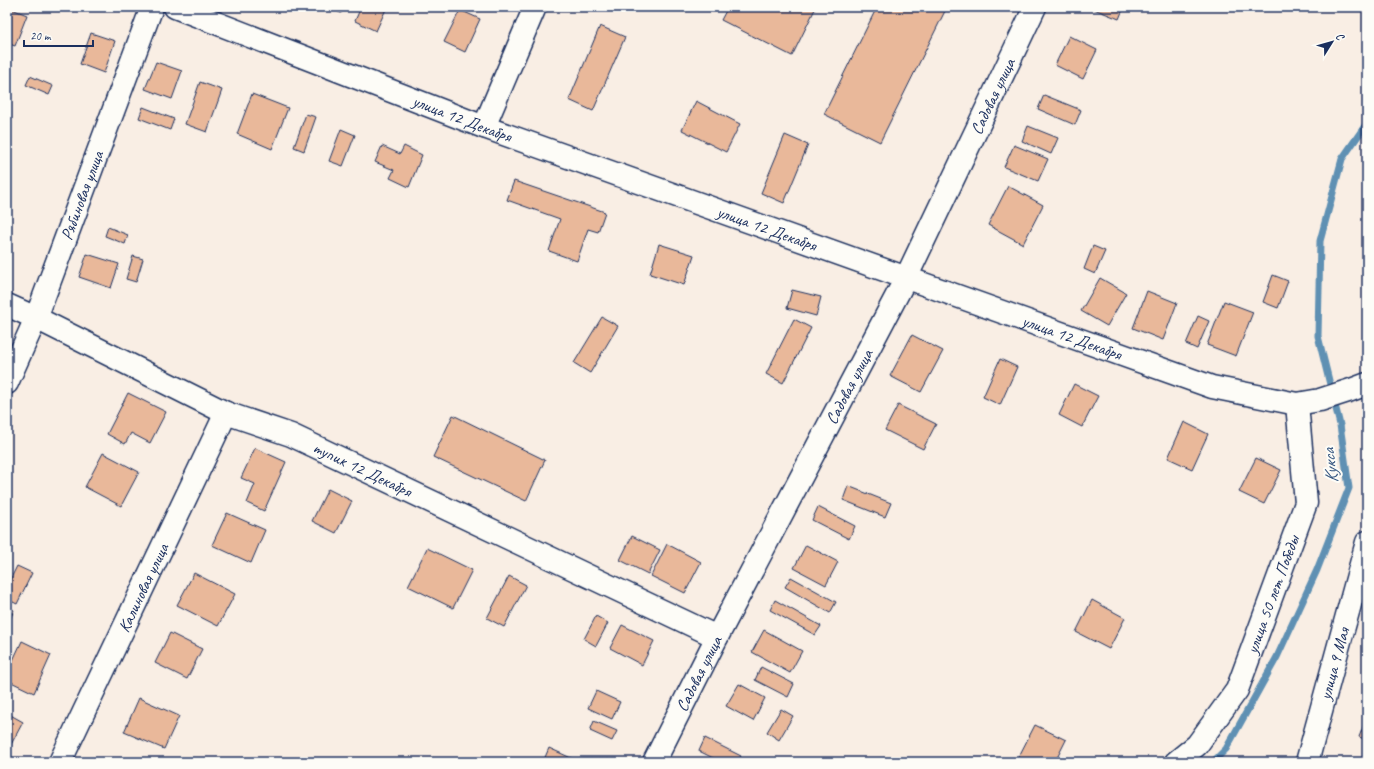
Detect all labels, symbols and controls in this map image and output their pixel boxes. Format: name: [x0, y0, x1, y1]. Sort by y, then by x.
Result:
scale bar: [24, 22, 93, 48]
north arrow: [1312, 22, 1352, 62]
text: 20 m: [30, 28, 52, 44]
text: С: [1333, 30, 1348, 44]
street label: Садовая улица: [965, 53, 1020, 138]
street label: улица 12 Декабря: [409, 90, 516, 147]
street label: Рябиновая улица: [56, 147, 108, 243]
street label: улица 12 Декабря: [714, 200, 821, 256]
street label: улица 12 Декабря: [1019, 309, 1126, 365]
street label: Садовая улица: [821, 344, 878, 428]
street label: тупик 12 Декабря: [310, 437, 416, 502]
water label: Кукса: [1317, 446, 1343, 485]
street label: улица 50 лет Победы: [1241, 531, 1304, 657]
street label: Калиновая улица: [113, 539, 173, 635]
street label: улица 9 Мая: [1314, 624, 1354, 703]
street label: Садовая улица: [671, 631, 727, 715]

